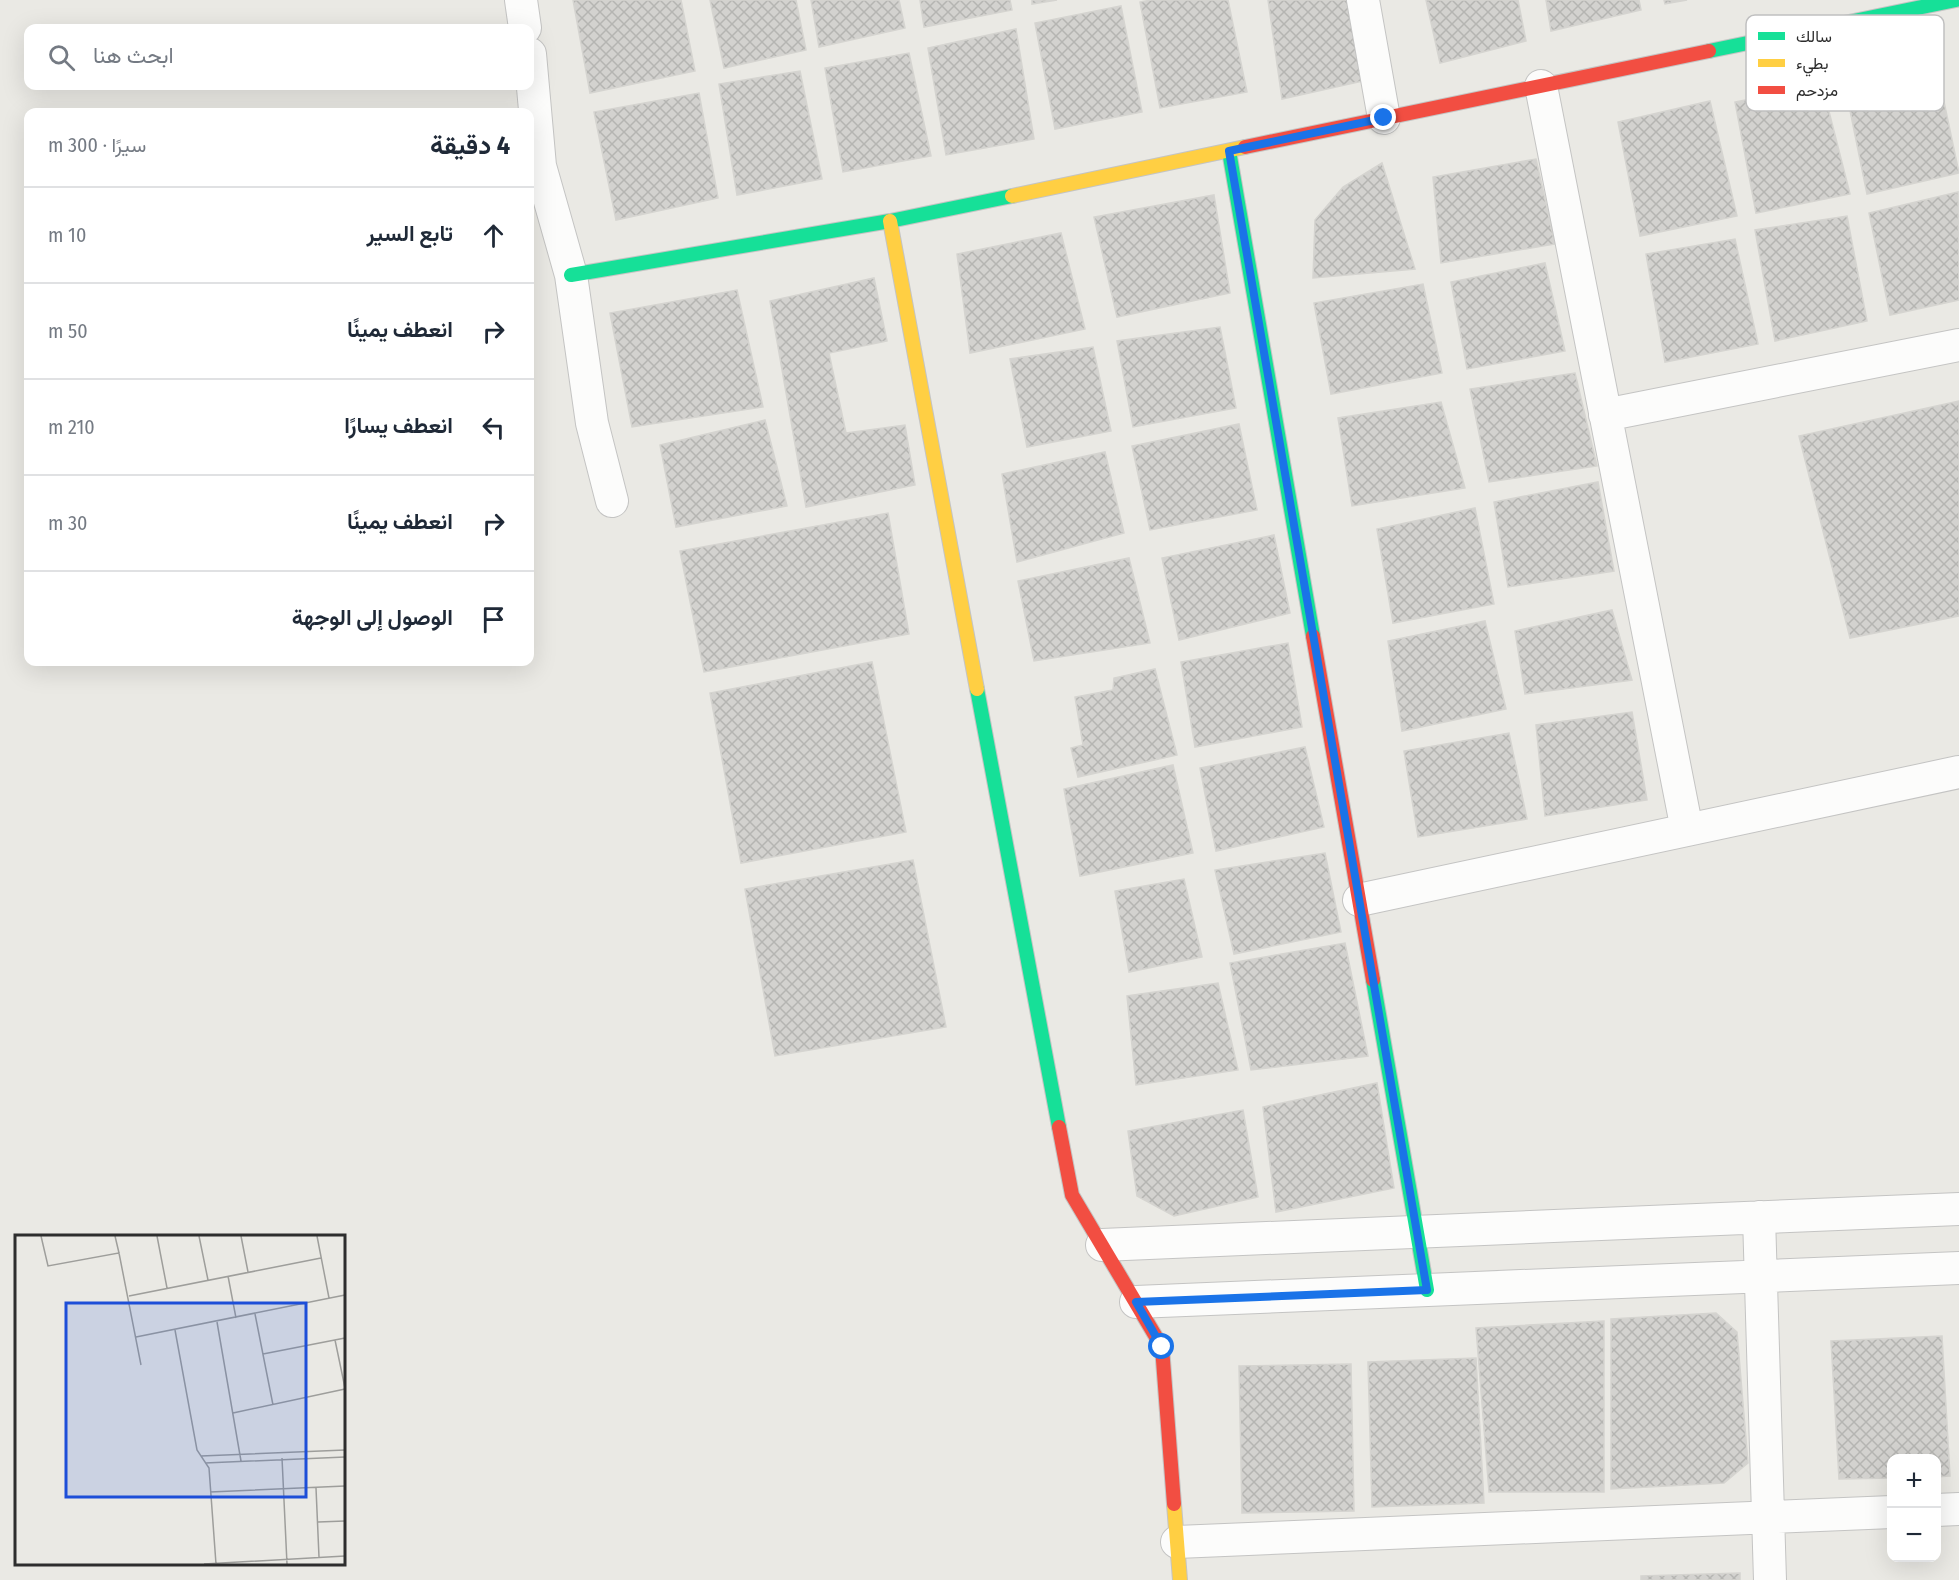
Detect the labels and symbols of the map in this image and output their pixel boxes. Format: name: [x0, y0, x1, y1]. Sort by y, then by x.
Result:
legend: [1746, 15, 1944, 111]
text: سالك: [1796, 27, 1832, 46]
text: بطيء: [1796, 54, 1828, 77]
text: مزدحم: [1796, 81, 1838, 101]
route end: [1370, 104, 1396, 130]
inset map: [15, 1235, 345, 1565]
route start: [1148, 1333, 1174, 1359]

